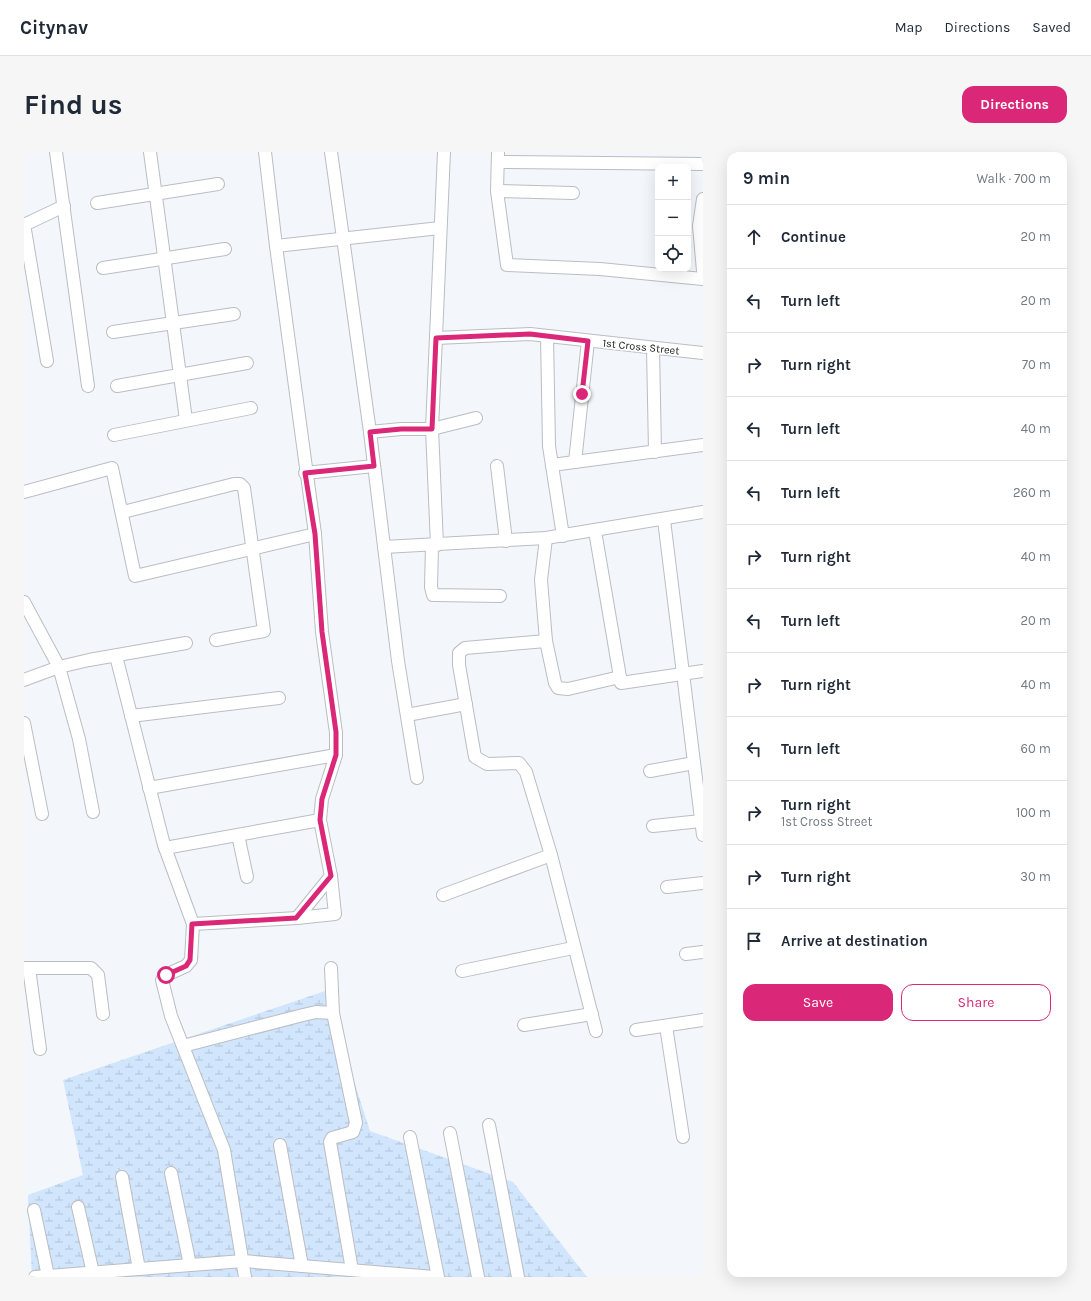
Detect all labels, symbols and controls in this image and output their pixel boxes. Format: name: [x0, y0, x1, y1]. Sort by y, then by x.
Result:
text: Citynav: [20, 17, 88, 39]
text: Map: [895, 19, 923, 36]
text: Directions: [945, 19, 1010, 36]
text: Saved: [1032, 19, 1071, 36]
button: Directions: [962, 86, 1067, 123]
text: Find us: [24, 88, 123, 121]
map controls: [655, 164, 691, 272]
button: +: [655, 164, 691, 200]
text: 9 min: [743, 168, 790, 188]
text: Walk · 700 m: [976, 171, 1051, 186]
button: −: [655, 200, 691, 236]
icon: ahead: [743, 226, 765, 248]
text: Continue: [781, 228, 846, 246]
text: 20 m: [1021, 229, 1051, 244]
button: locate: [655, 236, 691, 272]
icon: left: [743, 290, 765, 312]
text: Turn left: [781, 292, 840, 310]
text: 20 m: [1021, 293, 1051, 308]
street label: 1st Cross Street: [602, 336, 680, 358]
icon: right: [743, 354, 765, 376]
text: Turn right: [781, 356, 851, 374]
text: 70 m: [1022, 357, 1051, 372]
route end: [573, 385, 591, 403]
icon: left: [743, 418, 765, 440]
text: Turn left: [781, 420, 840, 438]
text: 40 m: [1021, 421, 1051, 436]
icon: left: [743, 482, 765, 504]
text: Turn left: [781, 484, 840, 502]
text: 260 m: [1013, 485, 1051, 500]
icon: right: [743, 546, 765, 568]
text: Turn right: [781, 548, 851, 566]
text: 40 m: [1021, 549, 1051, 564]
icon: left: [743, 610, 765, 632]
text: Turn left: [781, 612, 840, 630]
text: 20 m: [1021, 613, 1051, 628]
icon: right: [743, 674, 765, 696]
text: Turn right: [781, 676, 851, 694]
text: 40 m: [1021, 677, 1051, 692]
icon: left: [743, 738, 765, 760]
text: Turn left: [781, 740, 840, 758]
text: 60 m: [1021, 741, 1051, 756]
text: Turn right: [781, 796, 851, 814]
icon: right: [743, 802, 765, 824]
text: 100 m: [1016, 805, 1051, 820]
text: 1st Cross Street: [781, 814, 872, 829]
icon: right: [743, 866, 765, 888]
text: Turn right: [781, 868, 851, 886]
text: 30 m: [1020, 869, 1051, 884]
icon: arrive: [743, 930, 765, 952]
text: Arrive at destination: [781, 932, 928, 950]
route start: [157, 966, 175, 984]
button: Save: [743, 984, 893, 1021]
button: Share: [901, 984, 1051, 1021]

